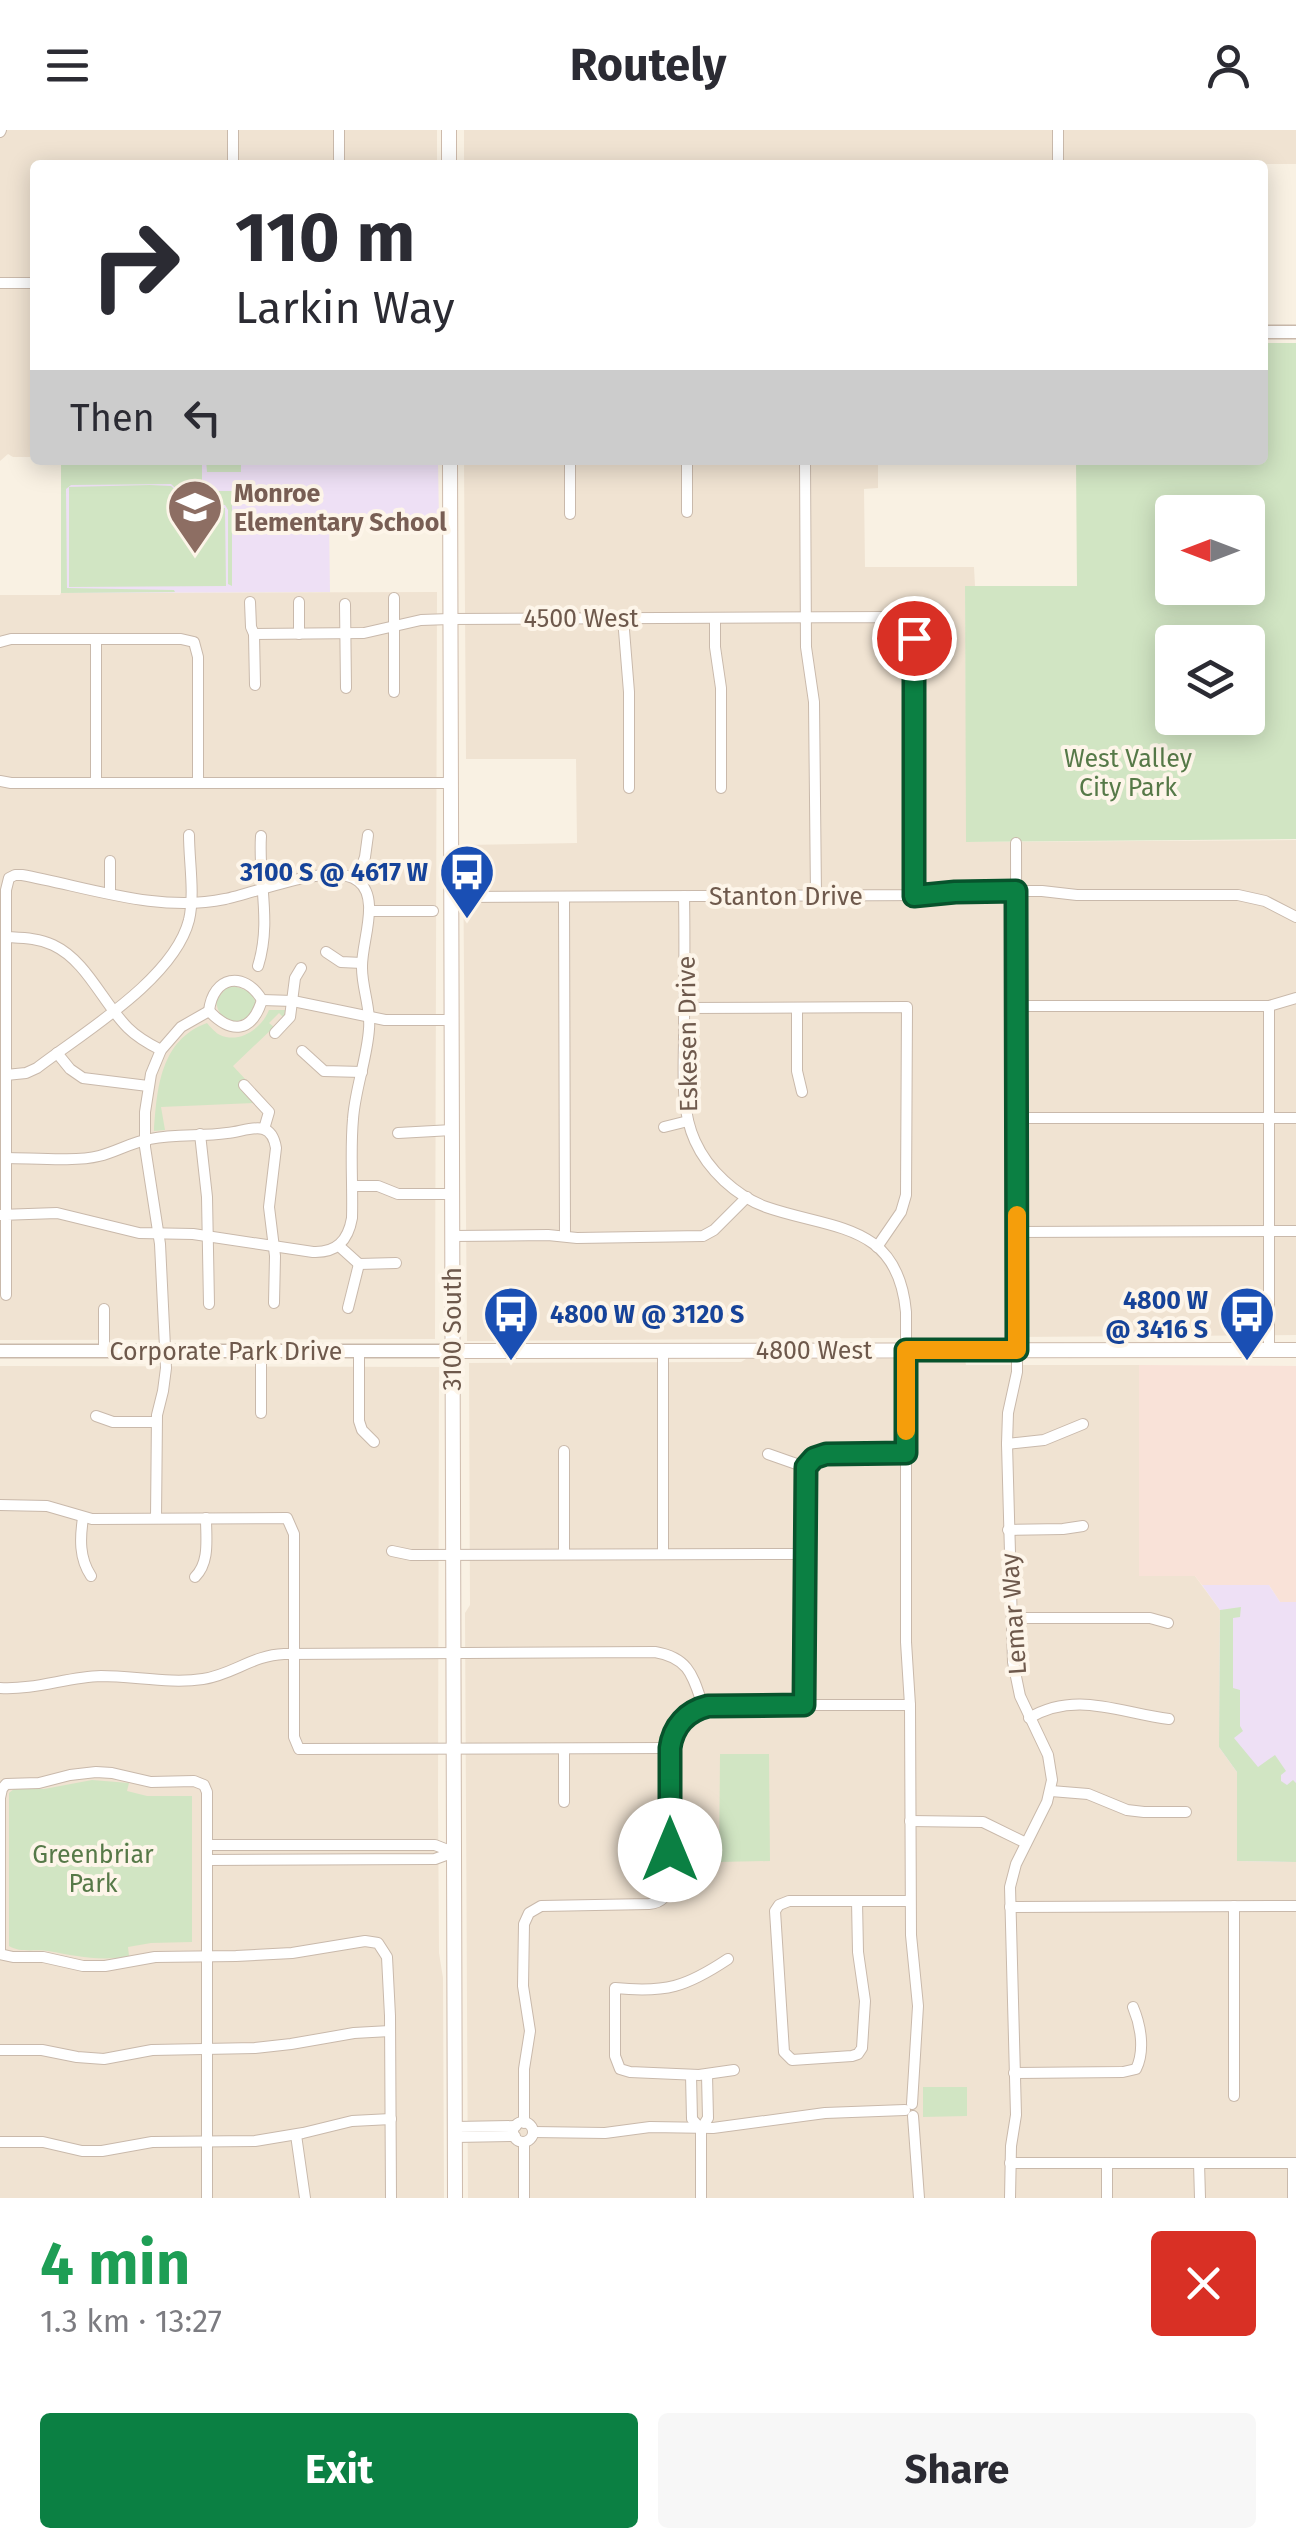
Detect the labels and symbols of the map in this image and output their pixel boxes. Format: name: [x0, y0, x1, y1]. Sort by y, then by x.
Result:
school or university icon: Monroe Elementary School: [165, 477, 225, 556]
place label: Monroe Elementary School: [234, 479, 447, 538]
north arrow: [1155, 495, 1265, 605]
pin: [872, 596, 957, 681]
street label: 4500 West: [524, 604, 639, 634]
park label: West Valley City Park: [1064, 744, 1193, 803]
bus stop icon: 3100 S @ 4617 W: [437, 842, 497, 921]
place label: 3100 S @ 4617 W: [239, 858, 428, 888]
street label: Stanton Drive: [709, 882, 863, 912]
street label: Eskesen Drive: [672, 956, 704, 1112]
street label: 3100 South: [438, 1267, 468, 1391]
bus stop icon: 4800 W @ 3120 S: [481, 1284, 541, 1363]
bus stop icon: 4800 W @ 3416 S: [1217, 1284, 1277, 1363]
place label: 4800 W @ 3416 S: [1105, 1286, 1208, 1345]
place label: 4800 W @ 3120 S: [550, 1300, 744, 1330]
street label: 4800 West: [756, 1336, 873, 1366]
street label: Corporate Park Drive: [110, 1337, 342, 1367]
street label: Lemar Way: [995, 1551, 1033, 1676]
position arrow: [618, 1798, 722, 1902]
park label: Greenbriar Park: [32, 1840, 154, 1899]

